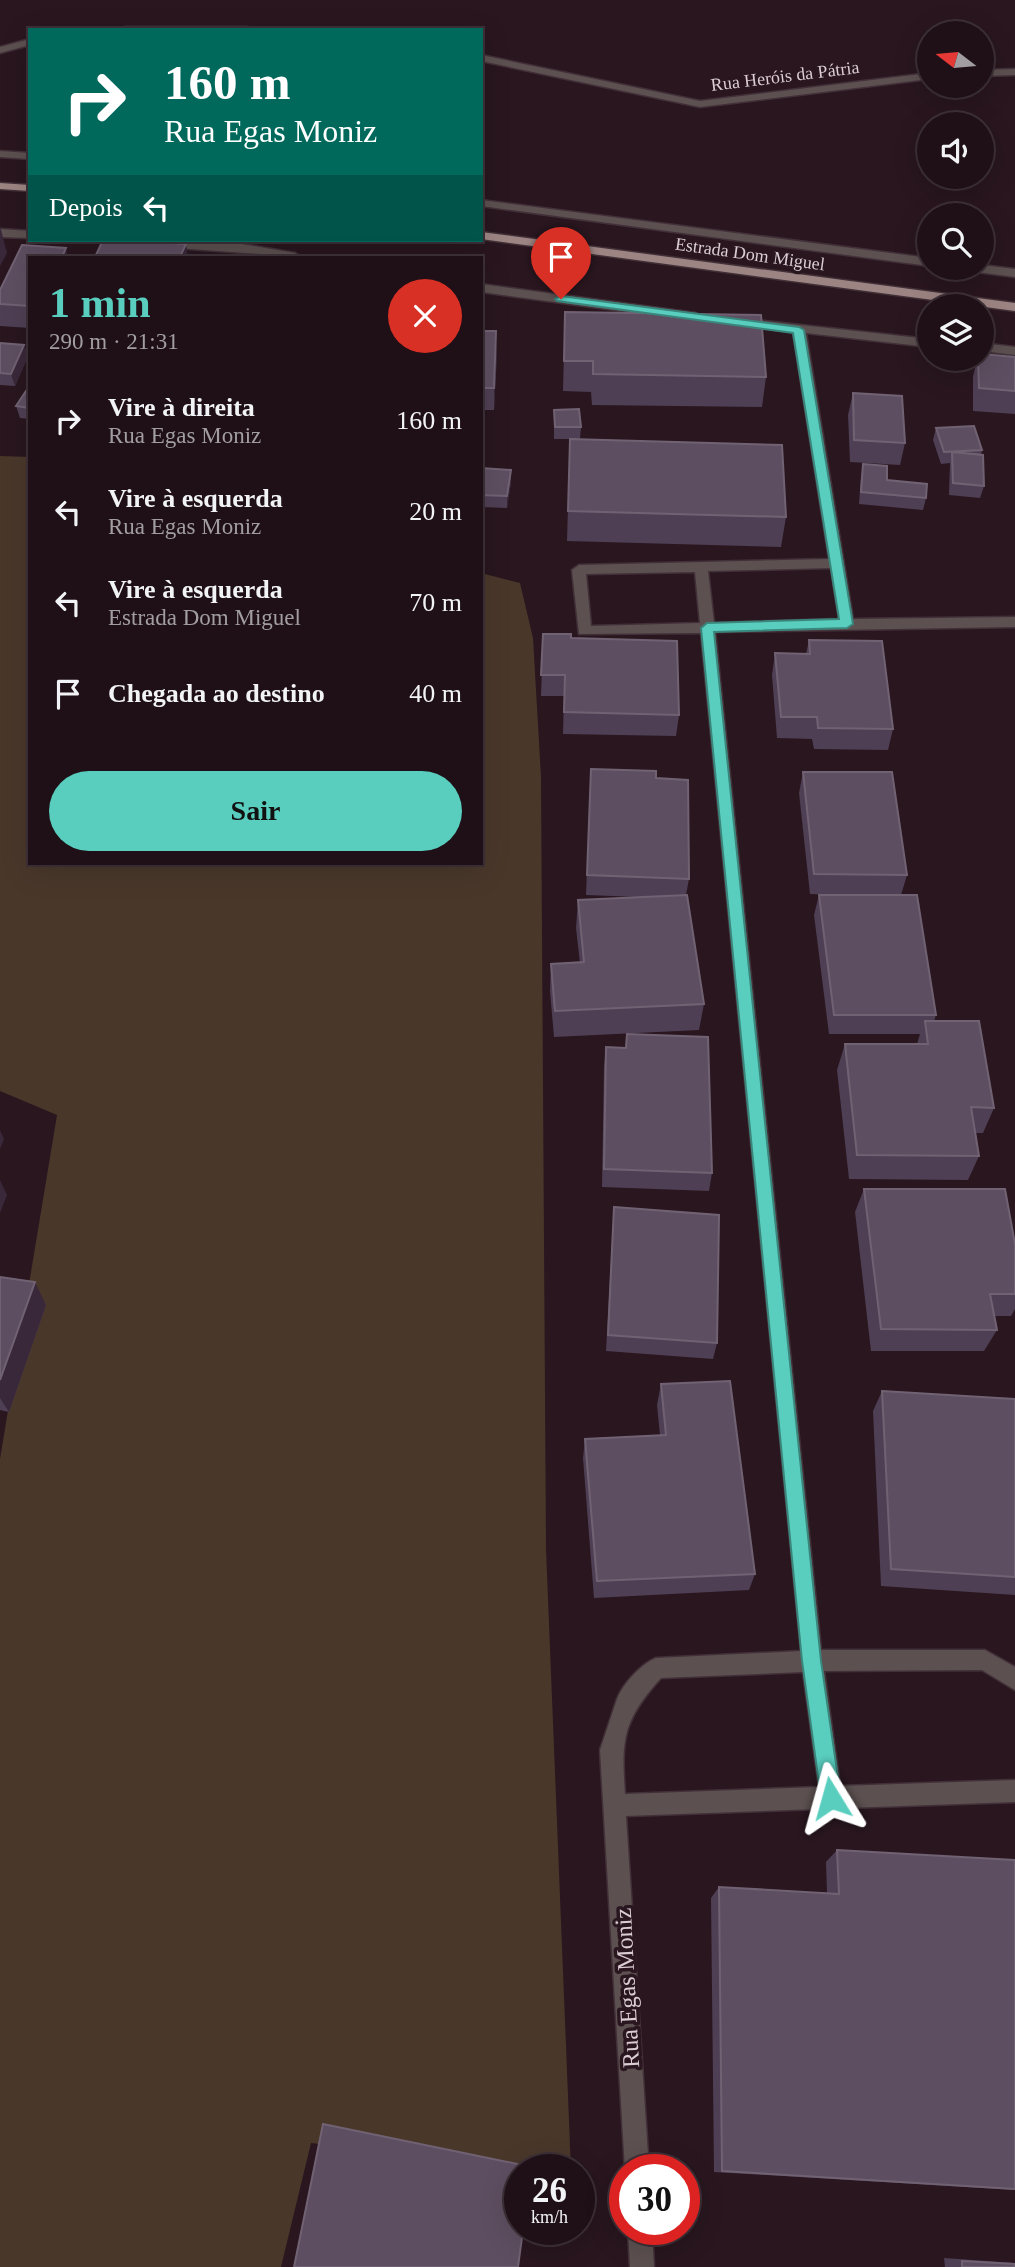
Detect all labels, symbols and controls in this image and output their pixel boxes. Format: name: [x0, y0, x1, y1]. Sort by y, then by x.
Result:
north arrow: [917, 21, 994, 98]
map controls: [917, 21, 994, 371]
text: 160 m: [164, 55, 291, 110]
icon: right: [49, 56, 140, 147]
street label: Rua Heróis da Pátria: [710, 57, 860, 95]
button: sound: [917, 112, 994, 189]
text: Rua Egas Moniz: [164, 113, 377, 149]
icon: left: [137, 189, 175, 227]
text: Depois: [49, 193, 123, 222]
button: search: [917, 203, 994, 280]
pin: [531, 227, 591, 299]
street label: Estrada Dom Miguel: [674, 234, 826, 274]
icon: arrive: [542, 238, 580, 276]
button: close: [388, 279, 462, 353]
text: 1 min: [49, 280, 151, 326]
button: layers: [917, 294, 994, 371]
text: 290 m · 21:31: [49, 329, 179, 354]
text: Vire à direita: [108, 393, 255, 422]
icon: right: [49, 402, 87, 440]
text: 160 m: [396, 406, 462, 435]
text: Rua Egas Moniz: [108, 423, 261, 448]
text: Vire à esquerda: [108, 484, 283, 513]
icon: left: [49, 493, 87, 531]
text: 20 m: [409, 497, 462, 526]
text: Rua Egas Moniz: [108, 514, 261, 539]
text: Vire à esquerda: [108, 575, 283, 604]
icon: left: [49, 584, 87, 622]
text: 70 m: [409, 588, 462, 617]
text: Estrada Dom Miguel: [108, 605, 301, 630]
icon: arrive: [49, 675, 87, 713]
text: Chegada ao destino: [108, 679, 325, 708]
text: 40 m: [409, 679, 462, 708]
button: Sair: [49, 771, 462, 851]
position arrow: [794, 1761, 868, 1835]
street label: Rua Egas Moniz: [610, 1907, 644, 2069]
speed limit sign: 30: [609, 2154, 700, 2245]
text: 26: [532, 2171, 567, 2210]
text: km/h: [531, 2207, 568, 2227]

